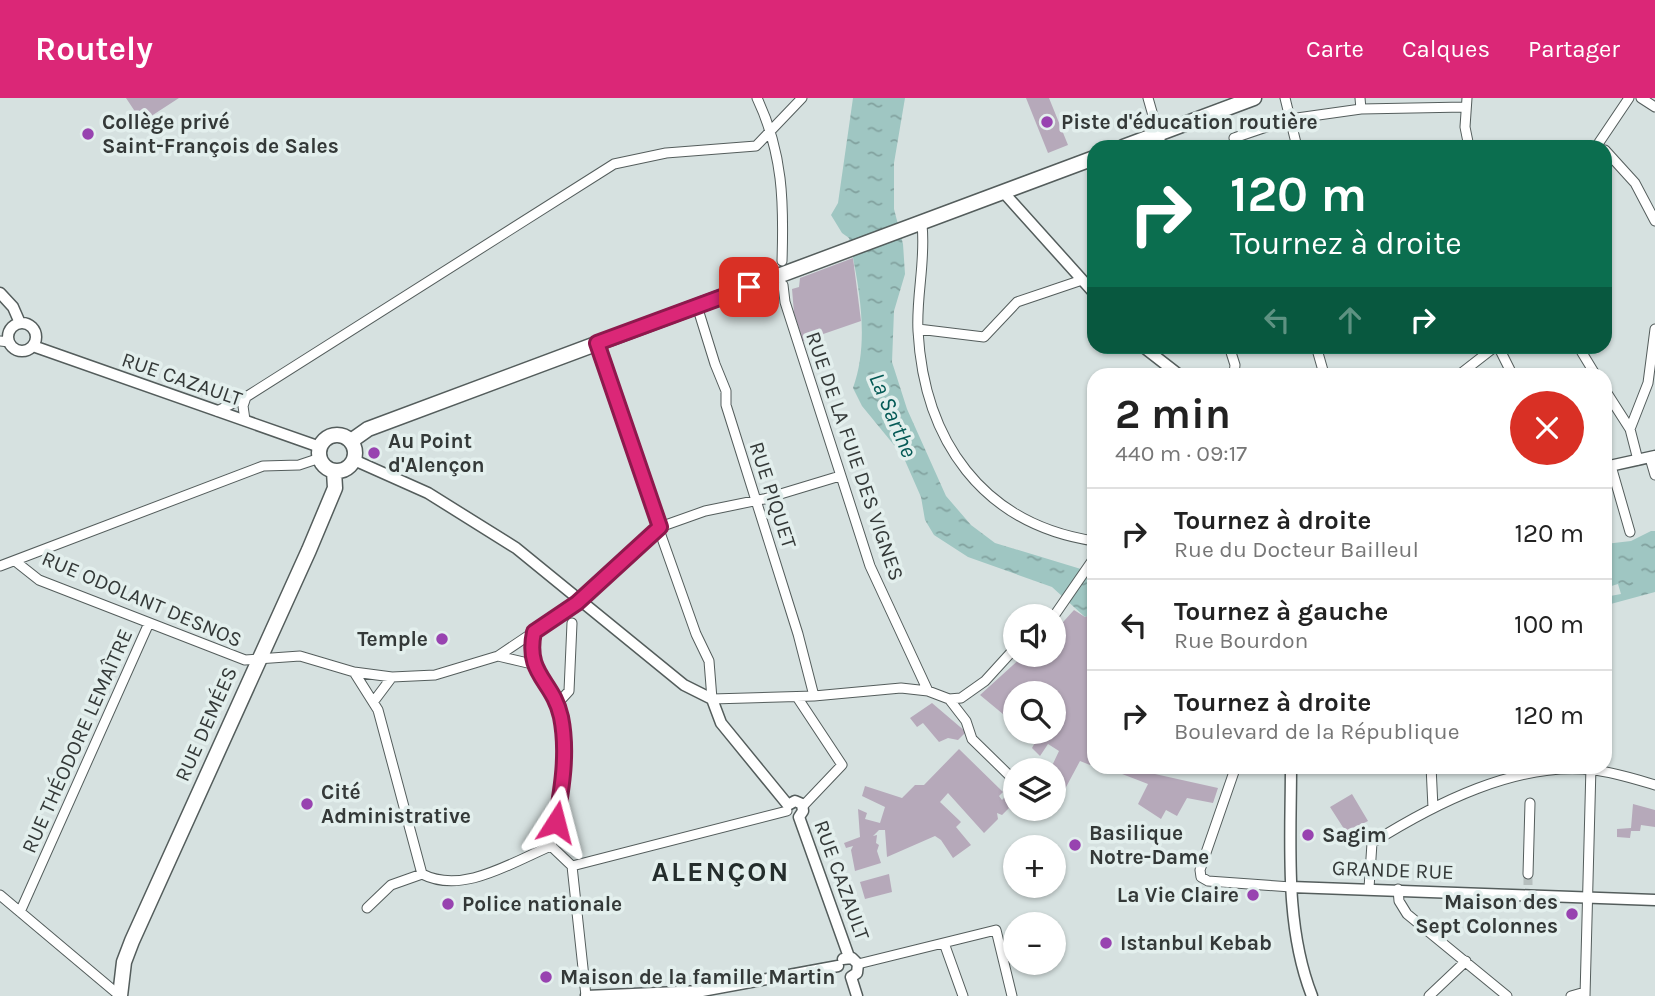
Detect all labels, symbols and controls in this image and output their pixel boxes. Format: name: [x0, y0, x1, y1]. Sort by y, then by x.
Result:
text: Routely: [35, 30, 153, 68]
text: Carte: [1306, 35, 1364, 63]
text: Calques: [1402, 35, 1490, 63]
text: Partager: [1528, 35, 1620, 63]
place label: Collège privé Saint-François de Sales: [102, 110, 339, 158]
place label: Piste d'éducation routière: [1061, 110, 1318, 134]
marker: Piste d'éducation routière: [1039, 114, 1055, 130]
marker: Collège privé Saint-François de Sales: [80, 126, 96, 142]
text: 120 m: [1230, 166, 1367, 223]
icon: right: [1115, 168, 1206, 259]
text: Tournez à droite: [1230, 225, 1462, 262]
pin: [719, 257, 779, 317]
icon: arrive: [730, 268, 768, 306]
icon: left: [1258, 301, 1296, 339]
icon: ahead: [1331, 301, 1369, 339]
icon: right: [1404, 301, 1442, 339]
street label: RUE DE LA FUIE DES VIGNES: [801, 328, 909, 584]
street label: RUE CAZAULT: [119, 347, 246, 411]
water label: La Sarthe: [863, 369, 923, 462]
text: 2 min: [1115, 389, 1231, 439]
button: close: [1510, 391, 1584, 465]
place label: Au Point d'Alençon: [388, 429, 485, 477]
street label: RUE PIQUET: [745, 439, 802, 552]
text: 440 m · 09:17: [1115, 440, 1247, 467]
marker: Au Point d'Alençon: [366, 445, 382, 461]
text: Tournez à droite: [1174, 505, 1371, 536]
icon: right: [1115, 515, 1153, 553]
text: 120 m: [1514, 518, 1584, 549]
text: Rue du Docteur Bailleul: [1174, 536, 1419, 563]
street label: RUE ODOLANT DESNOS: [38, 546, 246, 652]
text: Tournez à gauche: [1174, 596, 1388, 627]
map controls: [1003, 604, 1066, 975]
button: sound: [1003, 604, 1066, 667]
icon: left: [1115, 606, 1153, 644]
text: 100 m: [1514, 609, 1584, 640]
street label: RUE THÉODORE LEMAÎTRE: [17, 625, 137, 857]
place label: Temple: [357, 627, 428, 651]
text: Rue Bourdon: [1174, 627, 1308, 654]
marker: Temple: [434, 631, 450, 647]
street label: RUE DEMÉES: [170, 663, 242, 785]
button: search: [1003, 681, 1066, 744]
text: Tournez à droite: [1174, 687, 1371, 718]
icon: right: [1115, 697, 1153, 735]
text: 120 m: [1514, 700, 1584, 731]
text: Boulevard de la République: [1174, 718, 1460, 745]
button: layers: [1003, 758, 1066, 821]
place label: Cité Administrative: [321, 780, 471, 828]
position arrow: [519, 785, 593, 859]
marker: Cité Administrative: [299, 796, 315, 812]
street label: RUE CAZAULT: [809, 817, 875, 944]
place label: Basilique Notre-Dame: [1089, 821, 1209, 869]
place label: Sagim: [1322, 823, 1387, 847]
marker: Sagim: [1300, 827, 1316, 843]
button: +: [1003, 835, 1066, 898]
marker: Basilique Notre-Dame: [1067, 837, 1083, 853]
district label: ALENÇON: [652, 855, 790, 888]
street label: GRANDE RUE: [1332, 856, 1454, 884]
place label: La Vie Claire: [1117, 883, 1239, 907]
marker: La Vie Claire: [1245, 887, 1261, 903]
place label: Maison des Sept Colonnes: [1415, 890, 1558, 938]
place label: Police nationale: [462, 892, 622, 916]
marker: Police nationale: [440, 896, 456, 912]
marker: Maison des Sept Colonnes: [1564, 906, 1580, 922]
button: −: [1003, 912, 1066, 975]
place label: Istanbul Kebab: [1120, 931, 1272, 955]
marker: Istanbul Kebab: [1098, 935, 1114, 951]
place label: Maison de la famille Martin: [560, 965, 835, 989]
marker: Maison de la famille Martin: [538, 969, 554, 985]

